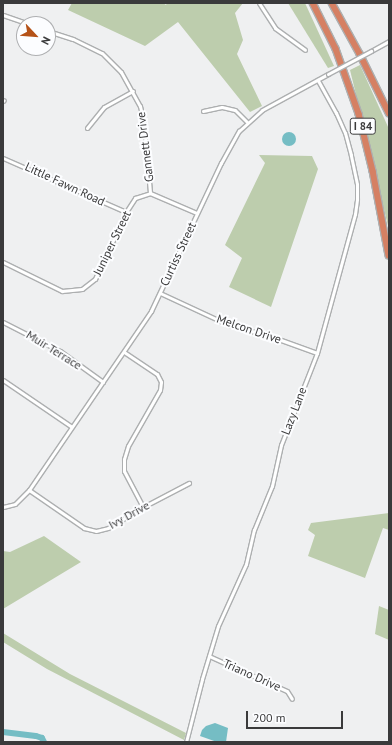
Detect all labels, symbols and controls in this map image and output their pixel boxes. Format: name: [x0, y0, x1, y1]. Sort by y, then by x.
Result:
north arrow: [16, 16, 56, 56]
text: N: [38, 34, 54, 47]
street label: Gannett Drive: [134, 111, 156, 183]
road number: I 84: [349, 117, 377, 135]
street label: Little Fawn Road: [23, 159, 107, 209]
street label: Juniper Street: [90, 208, 134, 278]
street label: Curtiss Street: [157, 220, 199, 288]
street label: Melcon Drive: [215, 311, 283, 347]
street label: Muir Terrace: [23, 327, 85, 373]
street label: Lazy Lane: [278, 385, 310, 437]
street label: Ivy Drive: [106, 498, 152, 532]
street label: Triano Drive: [221, 656, 283, 694]
scale bar: [248, 703, 345, 729]
text: 200 m: [253, 710, 286, 725]

